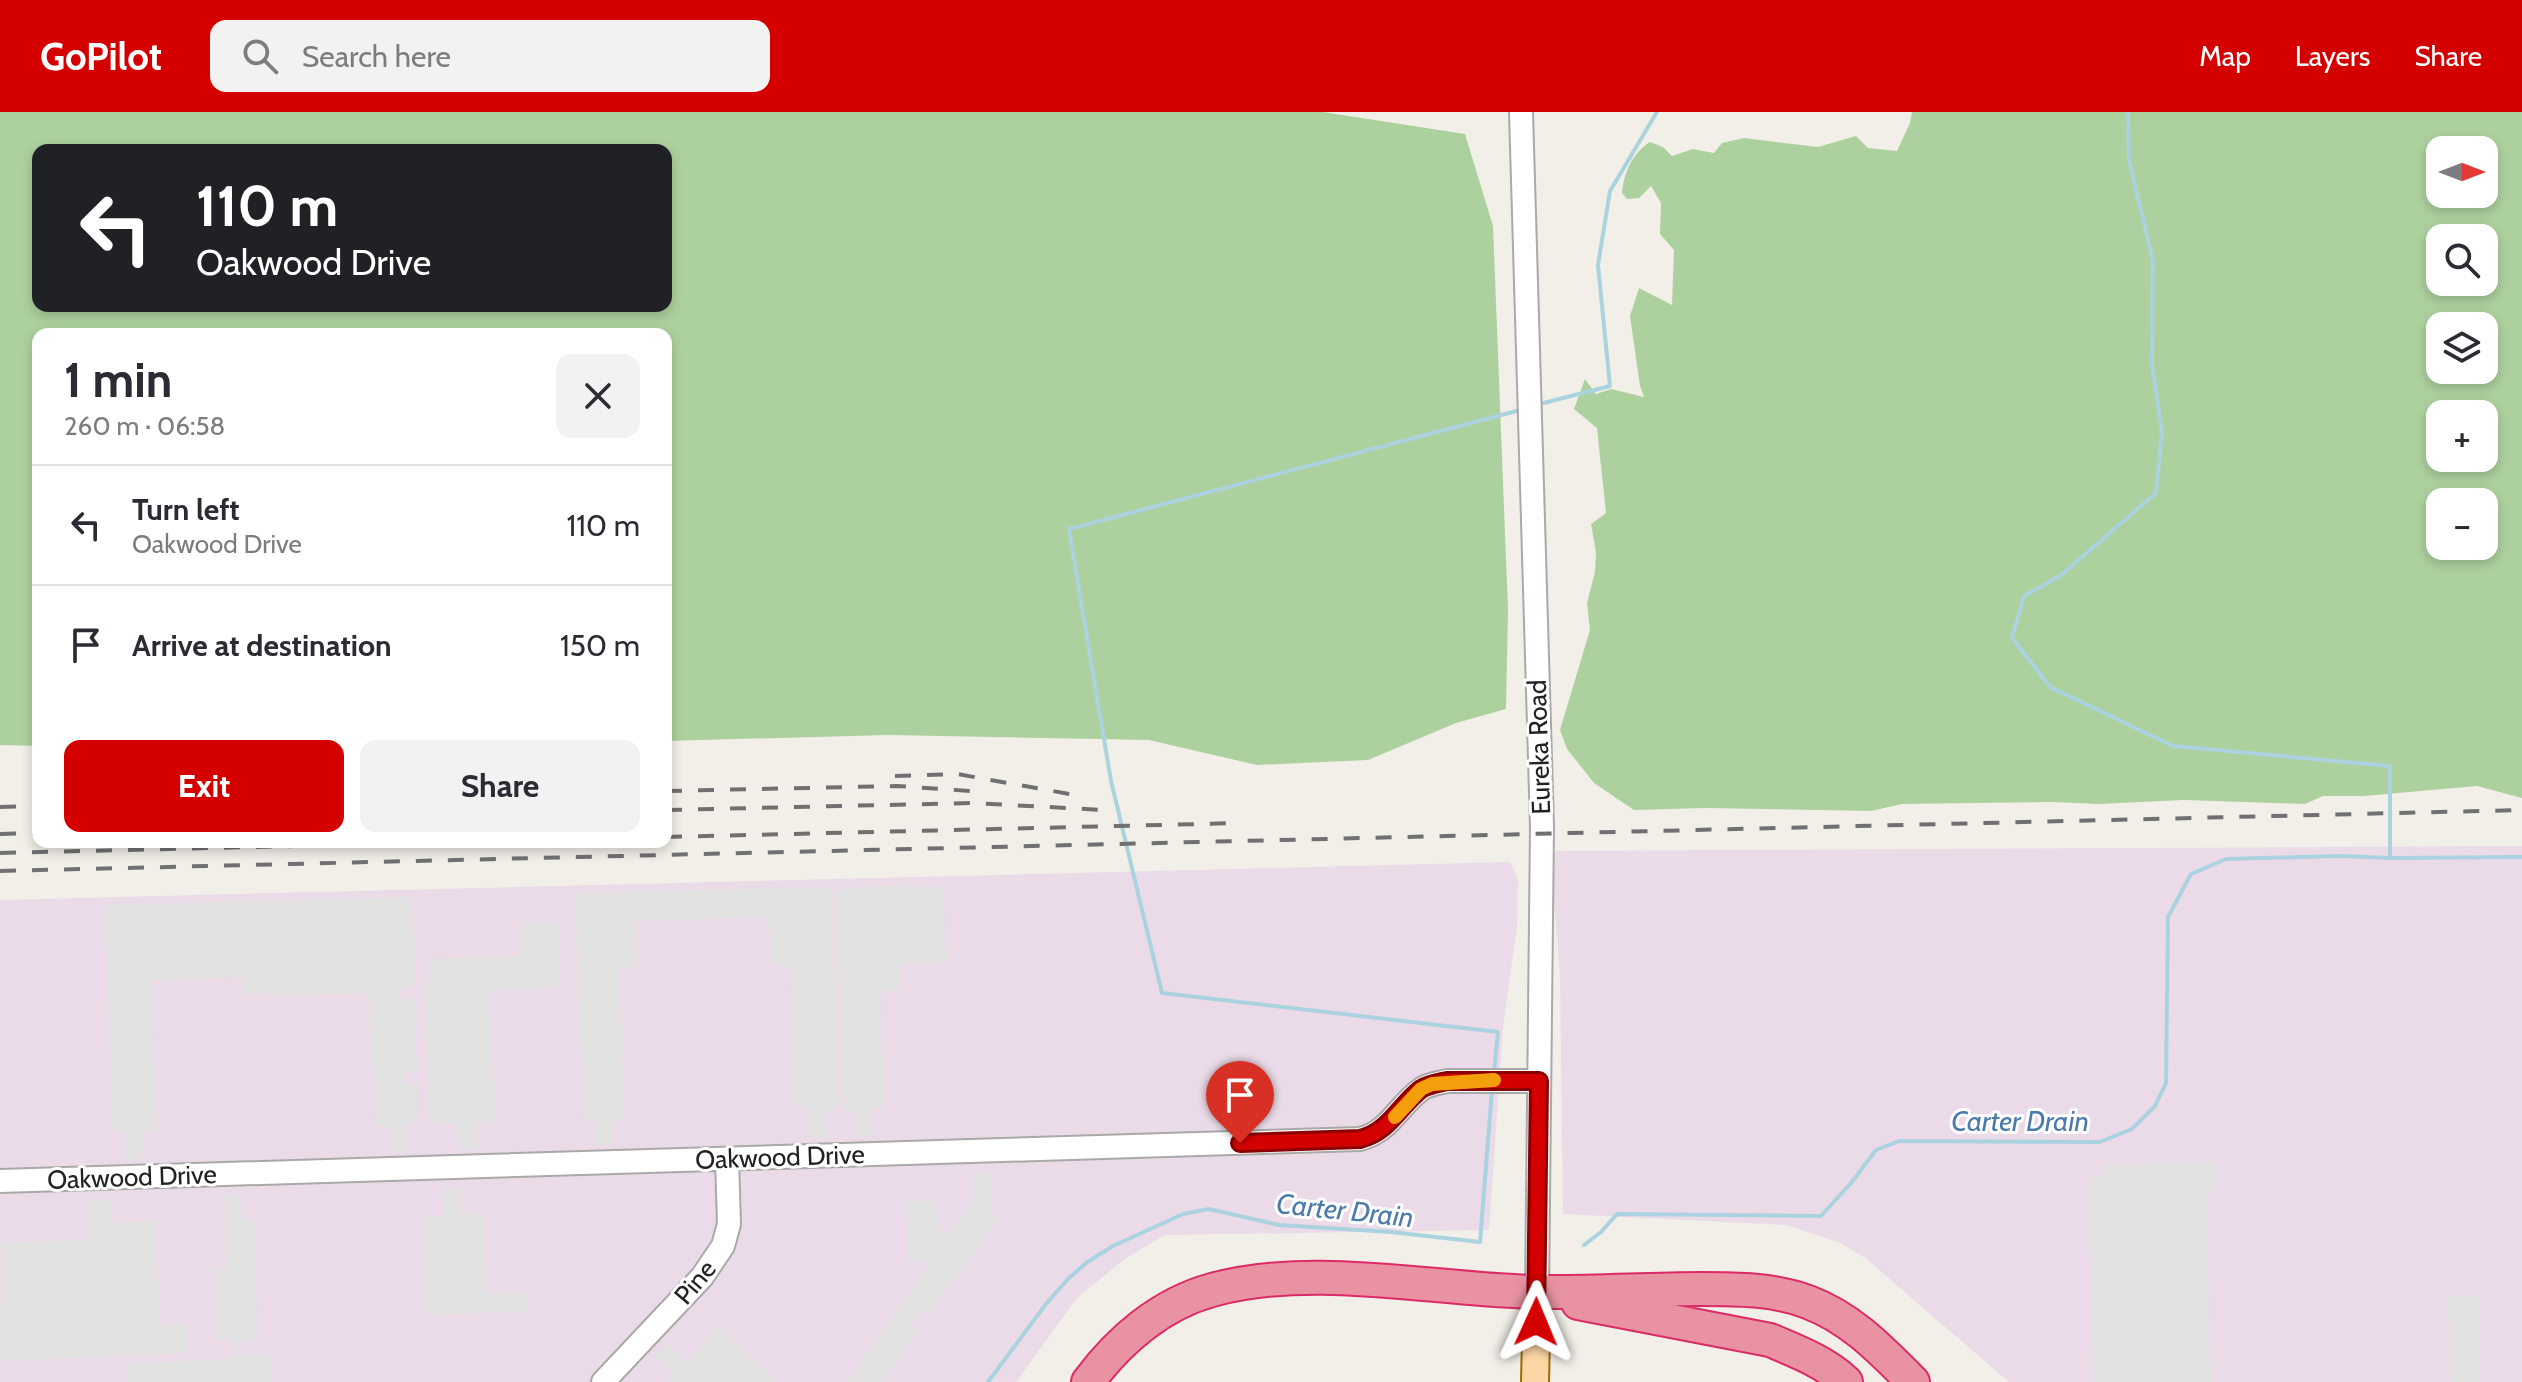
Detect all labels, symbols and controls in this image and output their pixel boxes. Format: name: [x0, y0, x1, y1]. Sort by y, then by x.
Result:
search box: [210, 20, 770, 92]
text: GoPilot: [40, 33, 162, 80]
icon: search: [238, 34, 282, 78]
text: Search here: [302, 38, 451, 75]
text: Map: [2199, 39, 2251, 73]
text: Layers: [2295, 39, 2370, 73]
text: Share: [2414, 39, 2482, 73]
north arrow: [2426, 136, 2498, 208]
map controls: [2426, 136, 2498, 560]
text: 110 m: [196, 172, 338, 240]
icon: left: [64, 176, 168, 280]
button: search: [2426, 224, 2498, 296]
text: Oakwood Drive: [196, 240, 431, 284]
button: layers: [2426, 312, 2498, 384]
text: 1 min: [64, 351, 172, 409]
button: close: [556, 354, 640, 438]
button: +: [2426, 400, 2498, 472]
text: 260 m · 06:58: [64, 410, 225, 442]
button: −: [2426, 488, 2498, 560]
text: Turn left: [132, 491, 240, 528]
icon: left: [64, 503, 108, 547]
text: 110 m: [566, 507, 640, 544]
text: Oakwood Drive: [132, 528, 302, 560]
icon: arrive: [64, 623, 108, 667]
text: Arrive at destination: [132, 627, 392, 664]
text: 150 m: [560, 627, 640, 664]
street label: Eureka Road: [1521, 679, 1557, 815]
button: Exit: [64, 740, 344, 832]
button: Share: [360, 740, 640, 832]
pin: [1206, 1061, 1274, 1143]
icon: arrive: [1218, 1073, 1262, 1117]
water label: Carter Drain: [1951, 1104, 2089, 1138]
street label: Oakwood Drive: [695, 1138, 865, 1176]
street label: Oakwood Drive: [47, 1158, 217, 1196]
water label: Carter Drain: [1275, 1186, 1415, 1234]
street label: Pine: [667, 1253, 723, 1311]
position arrow: [1494, 1280, 1578, 1364]

